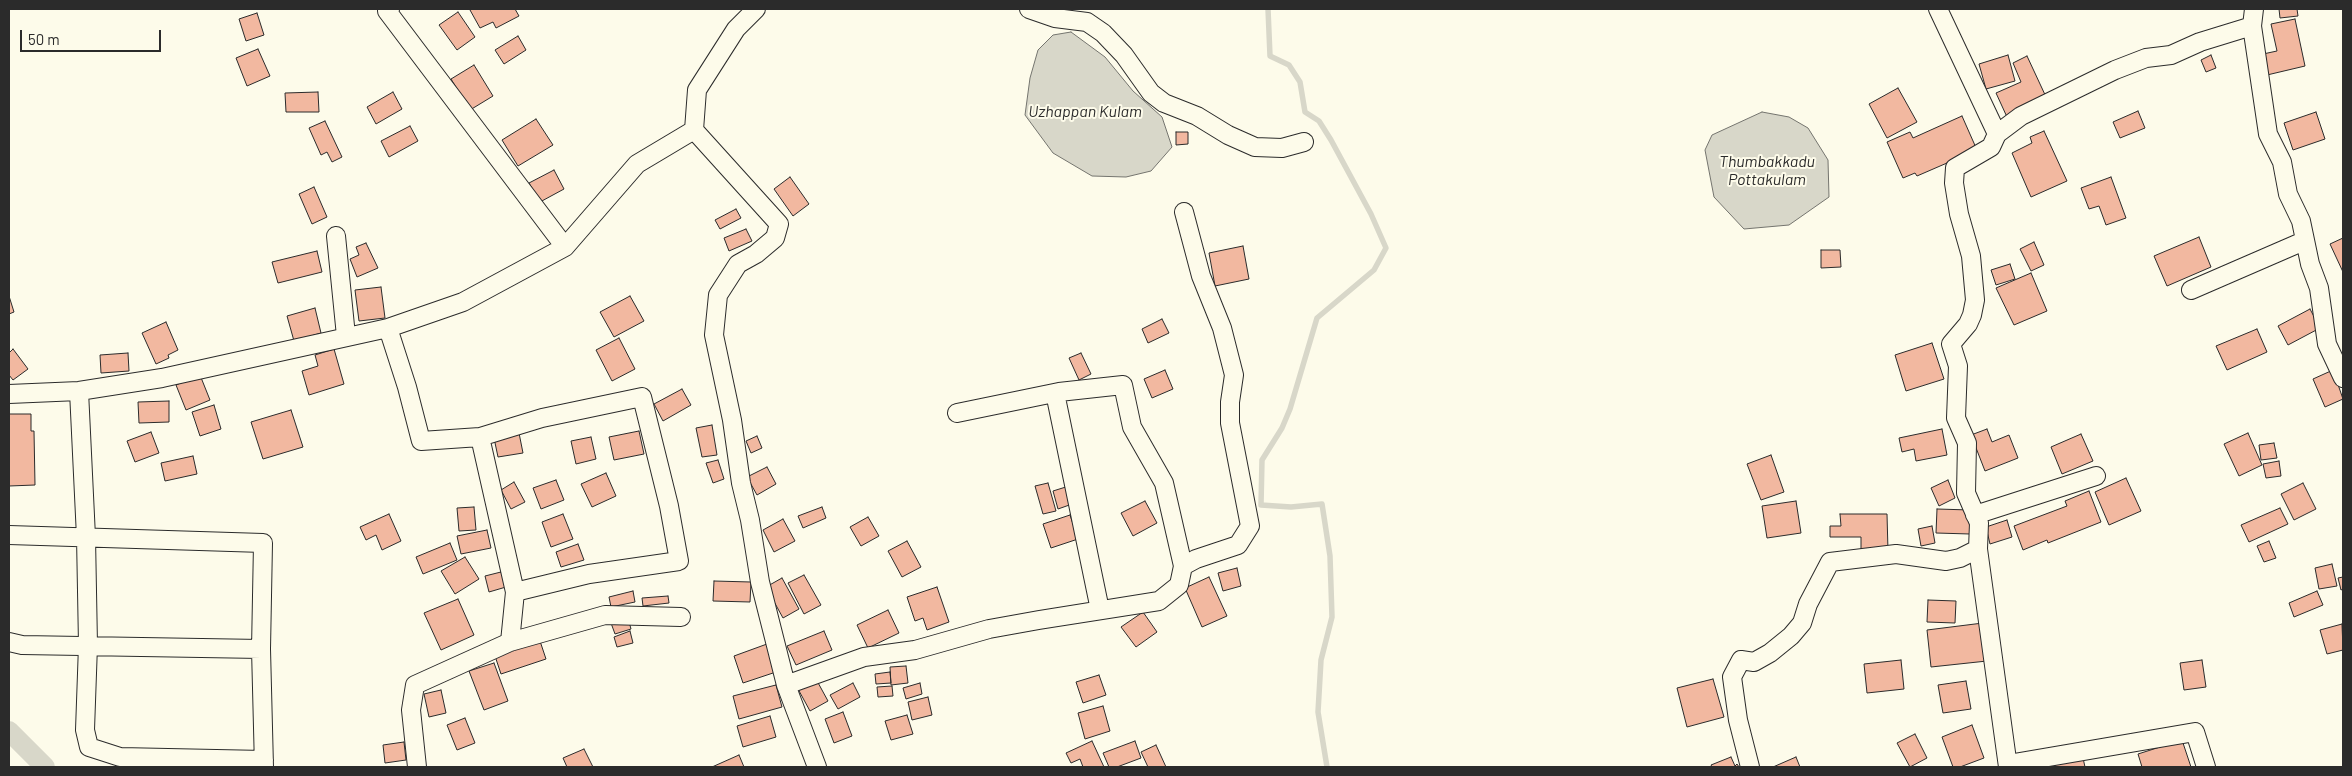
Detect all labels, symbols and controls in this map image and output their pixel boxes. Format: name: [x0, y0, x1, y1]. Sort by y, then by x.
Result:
scale bar: [22, 20, 164, 52]
text: 50 m: [28, 30, 60, 48]
water label: Uzhappan Kulam: [1028, 102, 1142, 122]
water label: Thumbakkadu Pottakulam: [1719, 152, 1815, 190]

